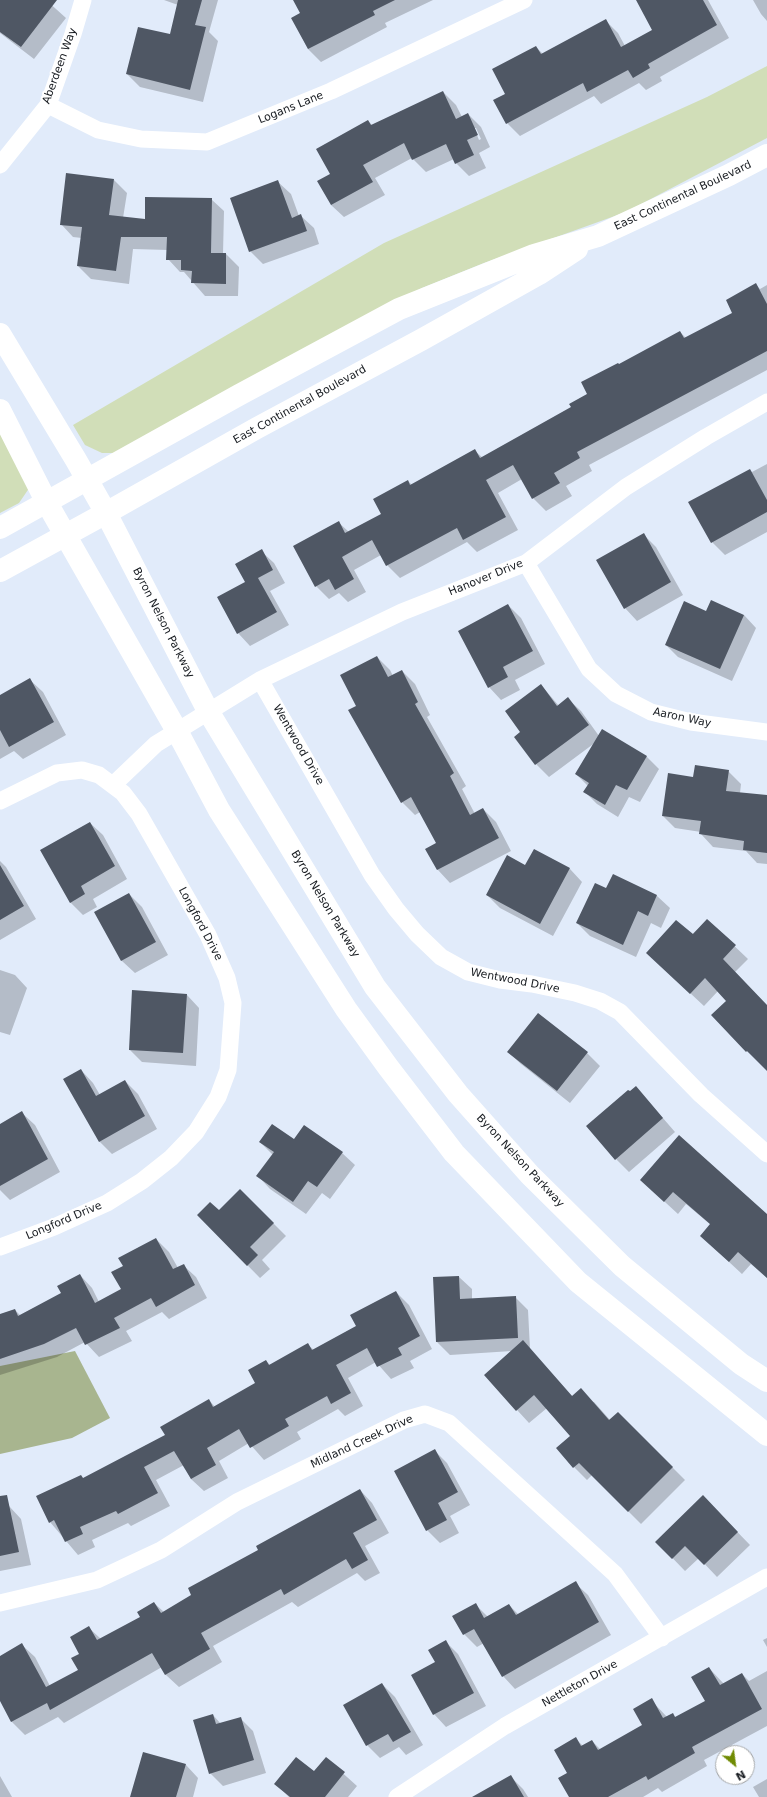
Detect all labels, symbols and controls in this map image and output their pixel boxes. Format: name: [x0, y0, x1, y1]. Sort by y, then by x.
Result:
street label: Aberdeen Way: [40, 26, 80, 106]
street label: Logans Lane: [256, 89, 326, 127]
street label: East Continental Boulevard: [612, 158, 754, 234]
street label: East Continental Boulevard: [231, 363, 369, 447]
street label: Hanover Drive: [447, 557, 525, 599]
street label: Byron Nelson Parkway: [129, 565, 197, 681]
street label: Wentwood Drive: [270, 702, 326, 788]
street label: Aaron Way: [652, 705, 712, 731]
street label: Byron Nelson Parkway: [288, 848, 362, 960]
street label: Longford Drive: [175, 885, 225, 963]
street label: Wentwood Drive: [469, 966, 561, 996]
street label: Byron Nelson Parkway: [473, 1112, 567, 1210]
street label: Longford Drive: [24, 1199, 104, 1243]
street label: Midland Creek Drive: [309, 1412, 415, 1472]
street label: Nettleton Drive: [540, 1658, 620, 1710]
north arrow: [715, 1745, 755, 1785]
text: N: [733, 1767, 748, 1783]

